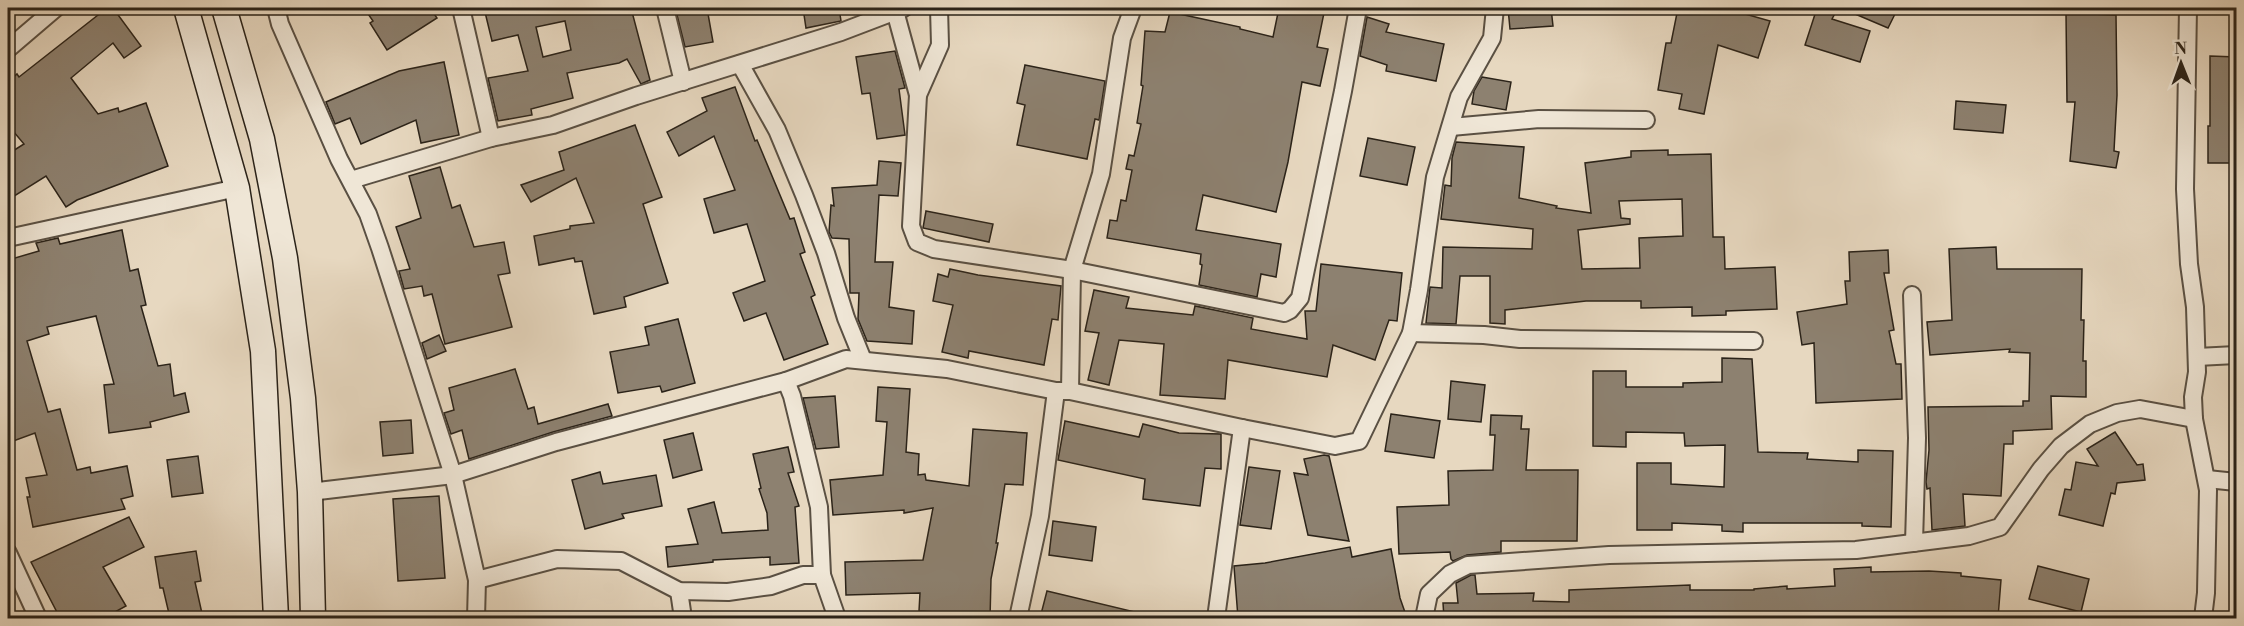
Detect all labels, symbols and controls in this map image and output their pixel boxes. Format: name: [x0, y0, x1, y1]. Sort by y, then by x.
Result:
north arrow: [2151, 33, 2211, 93]
text: N: [2174, 39, 2188, 59]

